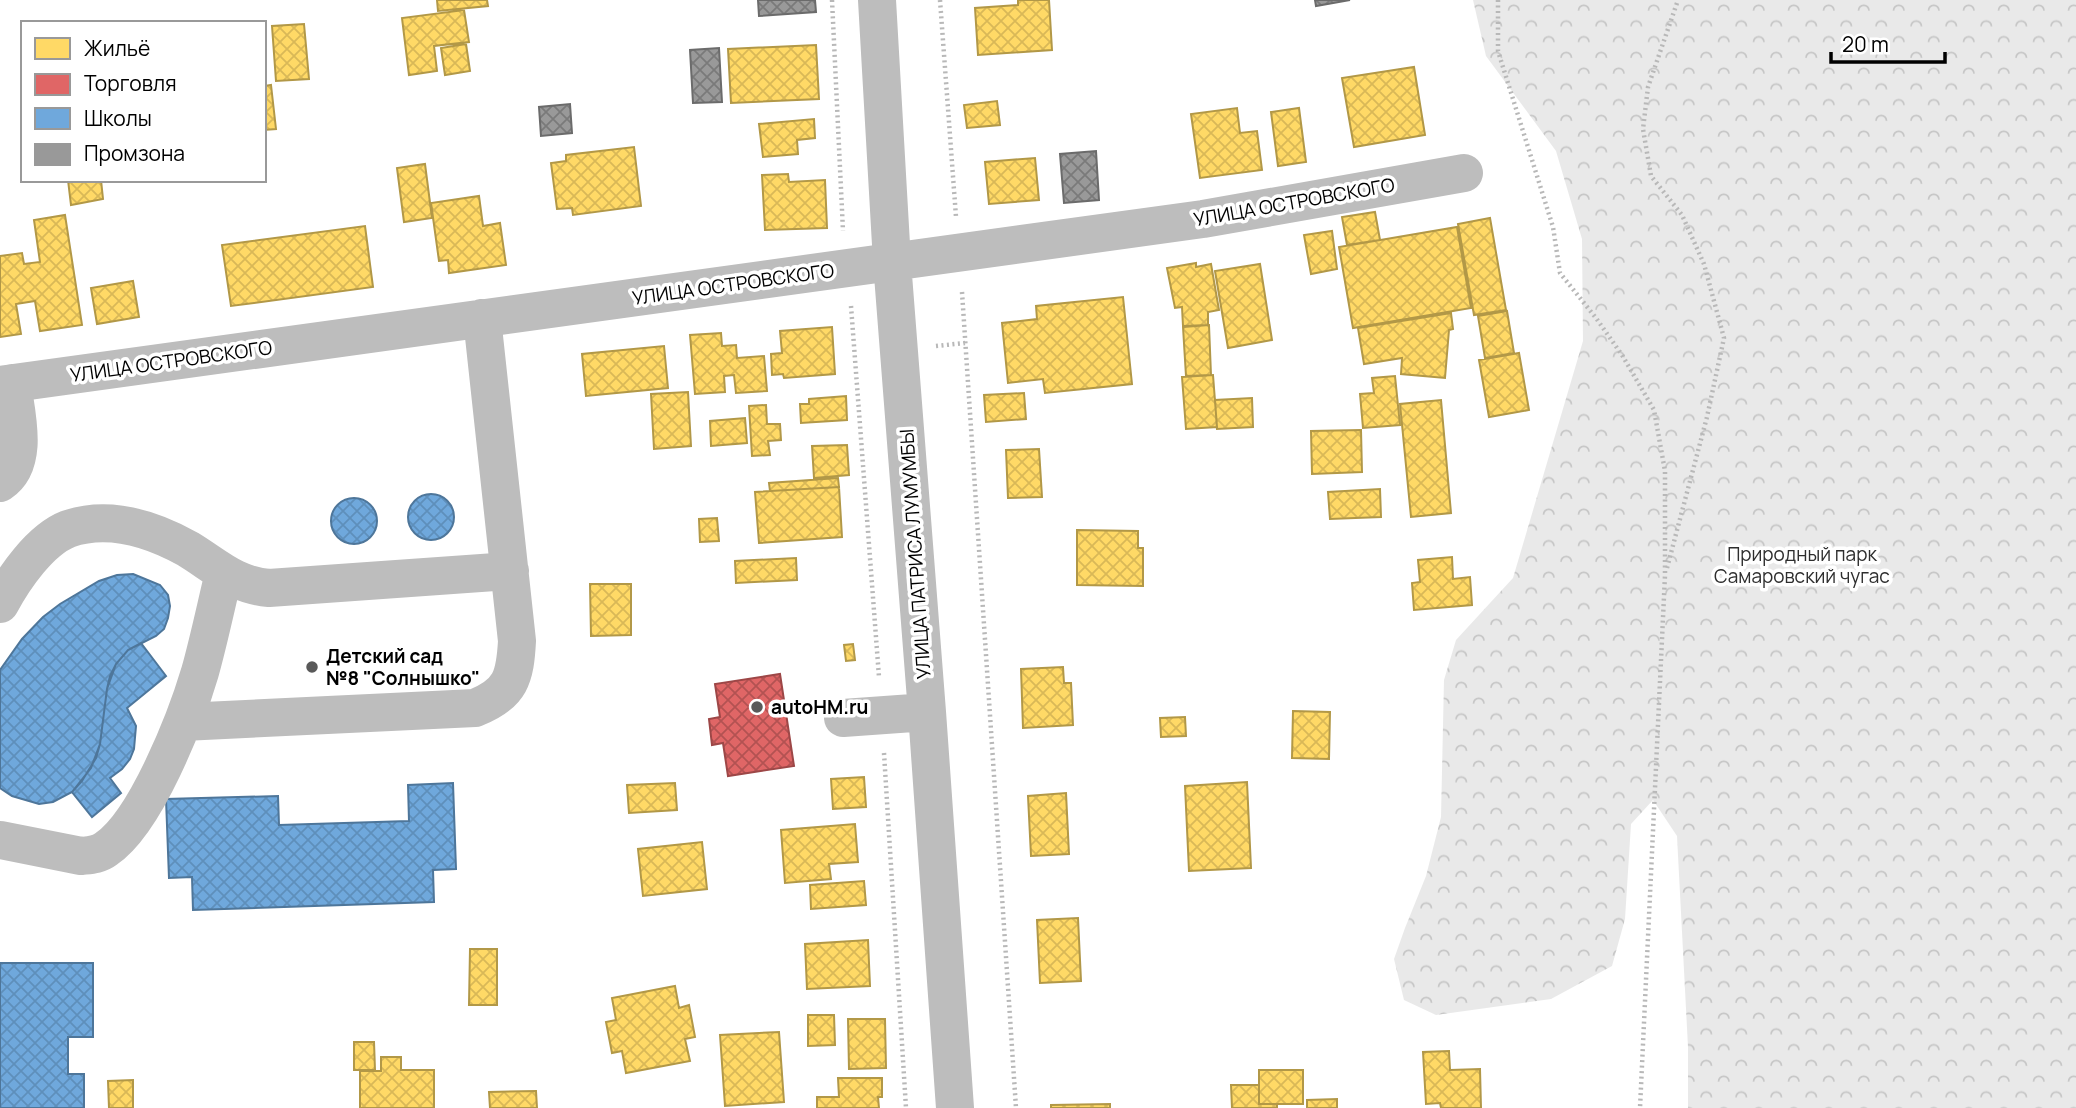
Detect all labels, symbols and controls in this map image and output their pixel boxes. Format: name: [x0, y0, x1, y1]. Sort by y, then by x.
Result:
legend: [21, 21, 266, 182]
scale bar: [1831, 21, 1945, 65]
text: 20 m: [1842, 30, 1889, 58]
text: Жильё: [84, 34, 150, 62]
text: Торговля: [84, 69, 177, 97]
text: Школы: [84, 104, 152, 132]
text: Промзона: [84, 139, 185, 167]
street label: УЛИЦА ОСТРОВСКОГО: [1191, 171, 1397, 232]
street label: УЛИЦА ОСТРОВСКОГО: [630, 257, 836, 311]
street label: УЛИЦА ОСТРОВСКОГО: [68, 334, 274, 388]
street label: УЛИЦА ПАТРИСА ЛУМУМБЫ: [893, 428, 937, 680]
park label: Природный парк Самаровский чугас: [1714, 541, 1890, 589]
place label: Детский сад №8 "Солнышко": [326, 643, 480, 691]
marker: Детский сад №8 "Солнышко": [304, 659, 320, 675]
place label: autoHM.ru: [771, 694, 868, 720]
marker: autoHM.ru: [749, 699, 765, 715]

